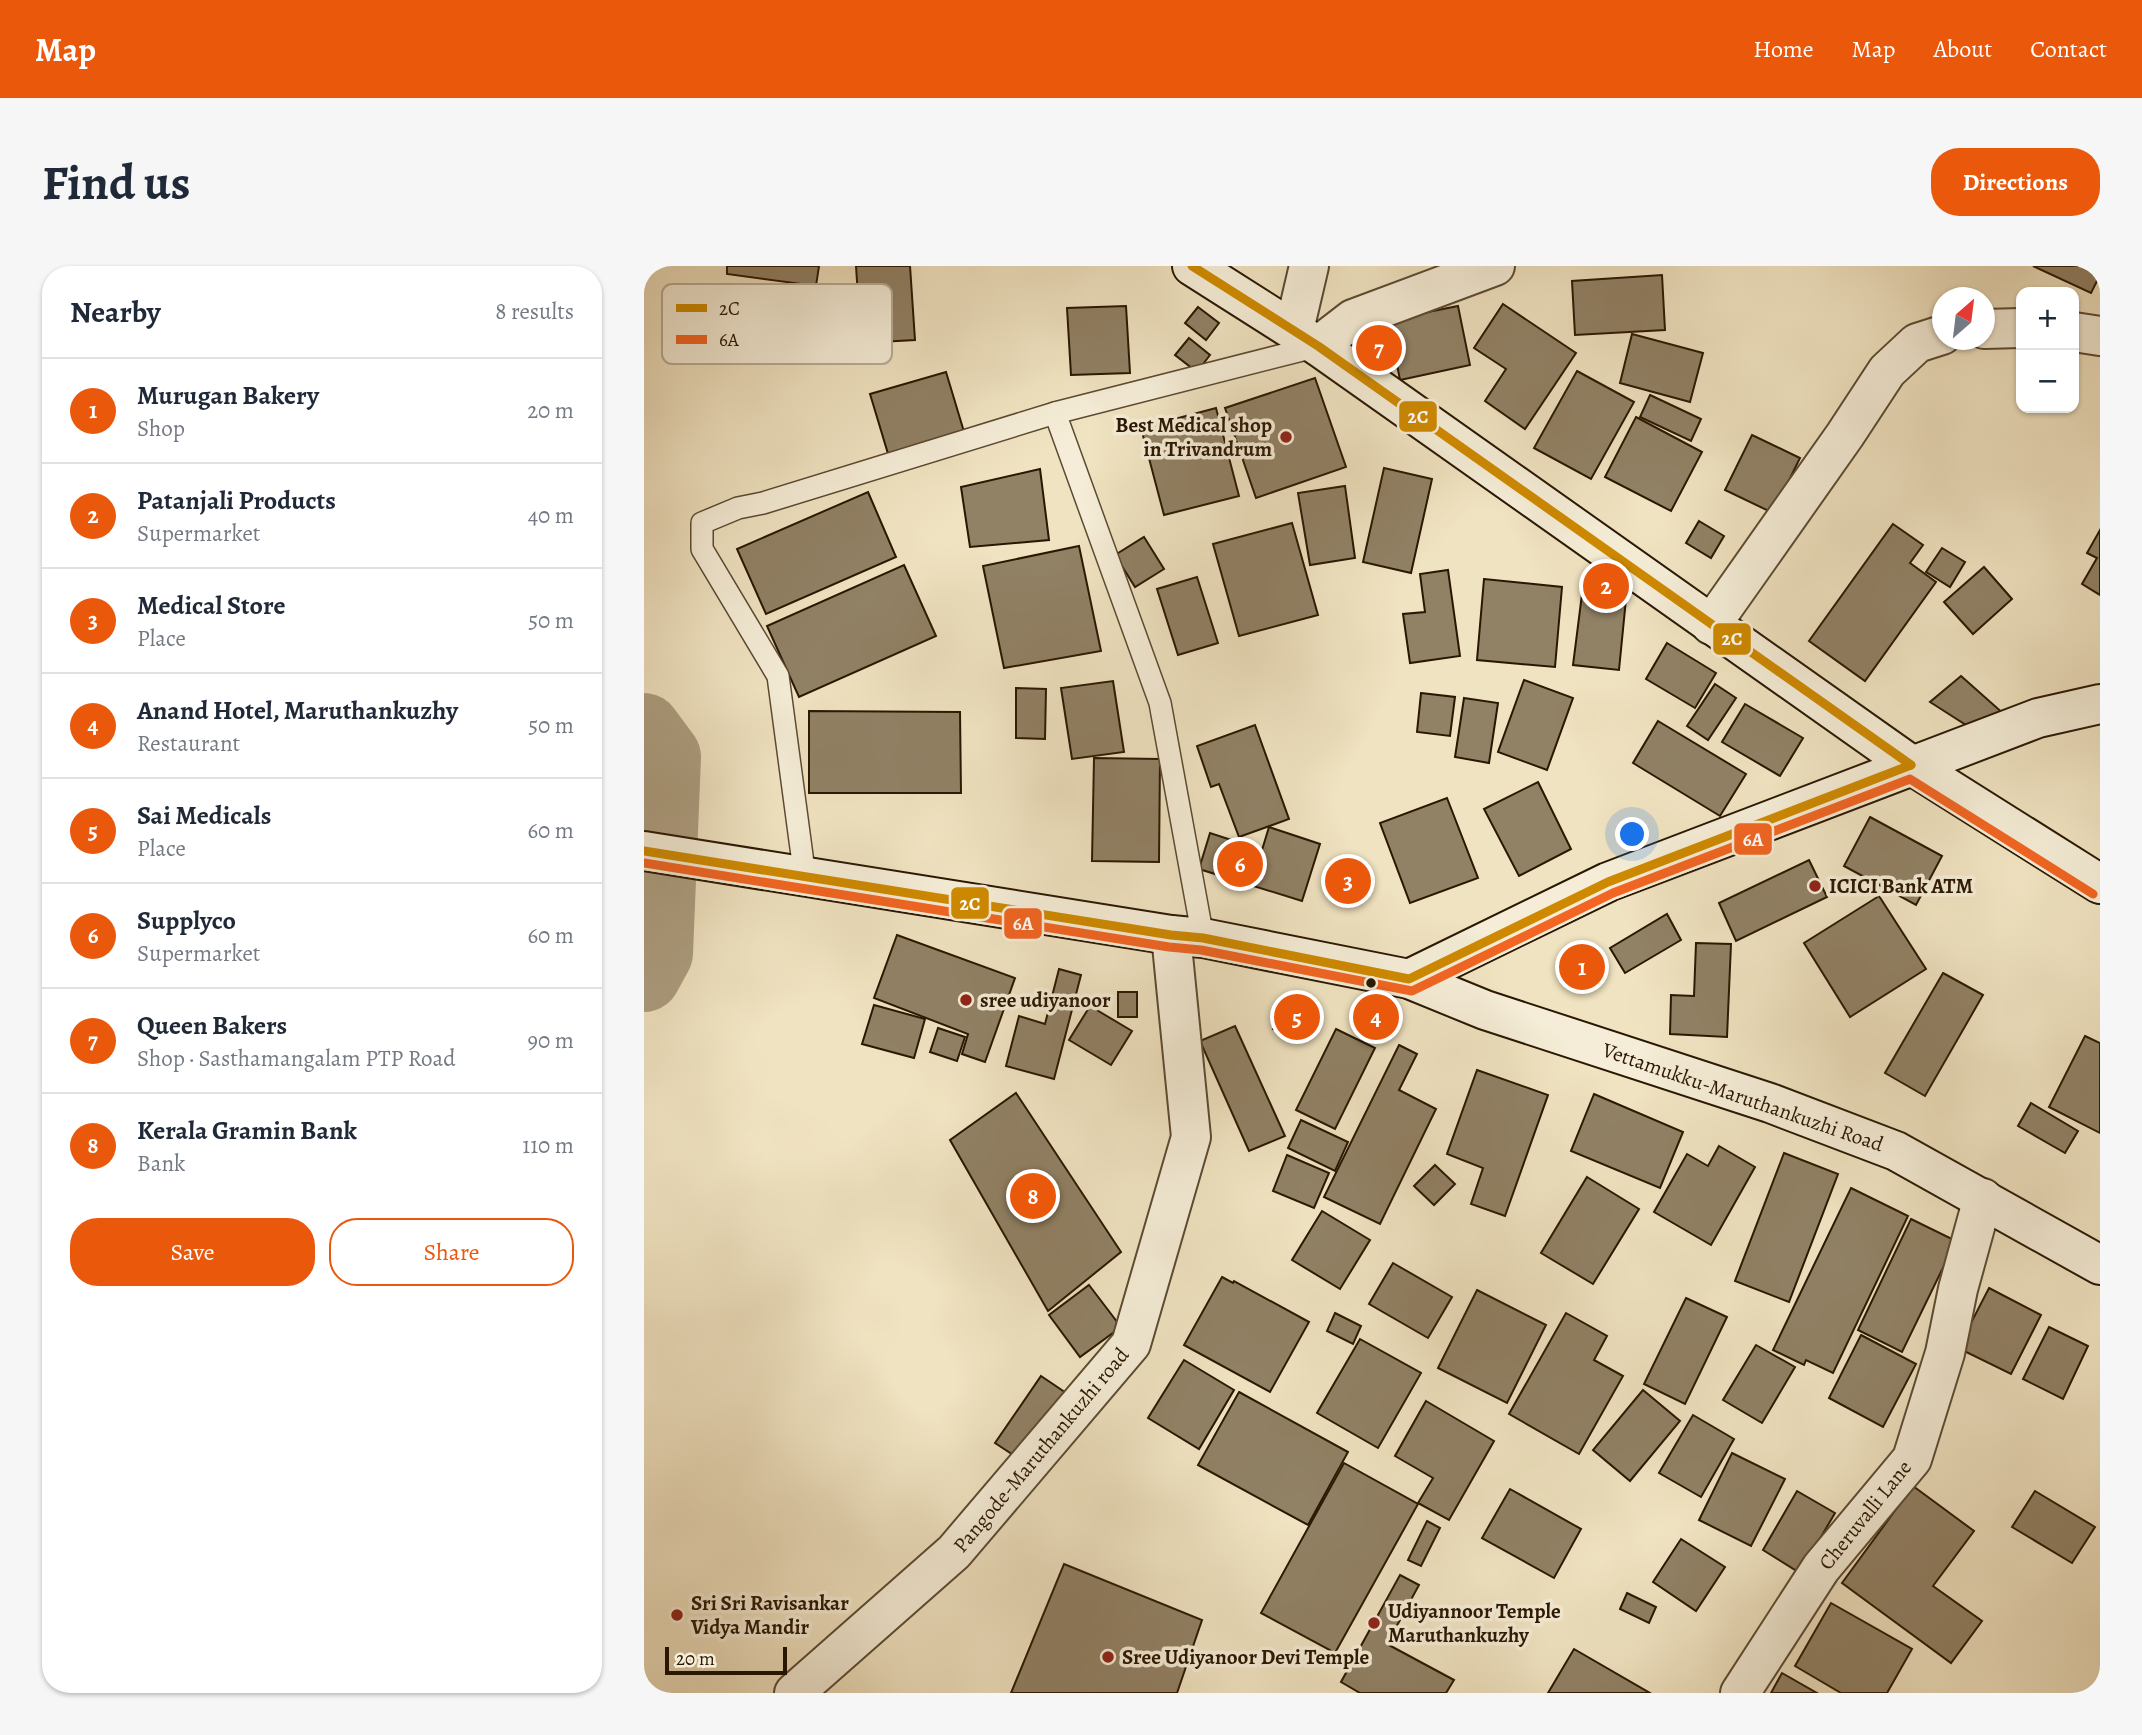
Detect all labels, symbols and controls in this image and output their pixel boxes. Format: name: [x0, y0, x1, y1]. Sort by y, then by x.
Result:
text: Map: [35, 27, 96, 72]
text: Home: [1753, 33, 1814, 65]
text: Map: [1852, 33, 1896, 65]
text: About: [1934, 33, 1992, 65]
text: Contact: [2030, 33, 2107, 65]
button: Directions: [1931, 148, 2100, 216]
text: Find us: [42, 149, 190, 216]
legend: [662, 284, 892, 364]
north arrow: [1932, 287, 1995, 350]
map controls: [2016, 287, 2079, 413]
button: +: [2016, 287, 2079, 350]
text: Nearby: [70, 292, 161, 332]
text: 8 results: [495, 296, 574, 327]
text: 2C: [719, 296, 740, 322]
pin: 7: [1356, 322, 1402, 374]
text: 6A: [719, 327, 740, 353]
button: −: [2016, 350, 2079, 413]
text: Murugan Bakery: [137, 378, 319, 413]
text: 1: [89, 395, 97, 426]
text: 20 m: [527, 395, 574, 426]
line badge: 2C: [1398, 400, 1438, 433]
text: 2C: [1408, 404, 1428, 430]
place label: Best Medical shop in Trivandrum: [1115, 411, 1272, 463]
text: Shop: [137, 413, 185, 444]
marker: Best Medical shop in Trivandrum: [1278, 429, 1294, 445]
text: Patanjali Products: [137, 483, 336, 518]
text: 2: [87, 500, 99, 531]
text: 40 m: [528, 500, 574, 531]
text: Supermarket: [137, 518, 260, 549]
pin: 2: [1583, 560, 1629, 612]
text: Medical Store: [137, 588, 285, 623]
text: 3: [88, 605, 98, 636]
text: 50 m: [528, 605, 574, 636]
line badge: 2C: [1712, 622, 1752, 656]
text: Place: [137, 623, 186, 654]
text: 2C: [1722, 626, 1742, 652]
text: Anand Hotel, Maruthankuzhy: [137, 693, 458, 728]
text: 4: [88, 710, 98, 741]
text: 50 m: [528, 710, 574, 741]
text: Restaurant: [137, 728, 240, 759]
text: Sai Medicals: [137, 798, 271, 833]
text: 5: [88, 815, 98, 846]
text: 60 m: [527, 815, 574, 846]
your location: [1615, 817, 1649, 851]
line badge: 6A: [1733, 822, 1773, 856]
text: 6A: [1743, 827, 1764, 853]
text: Place: [137, 833, 186, 864]
pin: 6: [1217, 838, 1263, 890]
pin: 3: [1325, 855, 1371, 907]
place label: ICICI Bank ATM: [1829, 872, 1973, 900]
marker: ICICI Bank ATM: [1807, 878, 1823, 894]
line badge: 2C: [950, 886, 990, 920]
text: 2C: [960, 891, 980, 917]
text: Supplyco: [137, 903, 236, 938]
line badge: 6A: [1003, 907, 1043, 940]
text: 6A: [1013, 911, 1034, 937]
text: 6: [88, 920, 98, 951]
text: 60 m: [527, 920, 574, 951]
text: Supermarket: [137, 938, 260, 969]
pin: 1: [1559, 941, 1605, 993]
unlabelled marker: [1364, 976, 1378, 990]
place label: sree udiyanoor: [980, 986, 1111, 1014]
pin: 5: [1274, 991, 1320, 1043]
pin: 4: [1353, 991, 1399, 1043]
marker: sree udiyanoor: [958, 992, 974, 1008]
text: Queen Bakers: [137, 1008, 287, 1043]
text: 7: [88, 1025, 98, 1056]
text: 90 m: [528, 1025, 574, 1056]
street label: Vettamukku-Maruthankuzhi Road: [1598, 1035, 1888, 1159]
text: Shop · Sasthamangalam PTP Road: [137, 1043, 456, 1074]
text: Kerala Gramin Bank: [137, 1113, 357, 1148]
text: 8: [87, 1130, 99, 1161]
text: 110 m: [522, 1130, 574, 1161]
text: Bank: [137, 1148, 185, 1179]
pin: 8: [1010, 1170, 1056, 1222]
button: Save: [70, 1218, 315, 1286]
button: Share: [329, 1218, 574, 1286]
street label: Pangode-Maruthankuzhi road: [947, 1341, 1136, 1559]
street label: Cheruvalli Lane: [1812, 1454, 1918, 1576]
place label: Sri Sri Ravisankar Vidya Mandir: [690, 1589, 849, 1641]
place label: Udiyannoor Temple Maruthankuzhy: [1388, 1597, 1561, 1649]
marker: Sri Sri Ravisankar Vidya Mandir: [669, 1607, 685, 1623]
marker: Udiyannoor Temple Maruthankuzhy: [1366, 1615, 1382, 1631]
place label: Sree Udiyanoor Devi Temple: [1122, 1643, 1370, 1671]
scale bar: [665, 1644, 788, 1676]
text: 20 m: [676, 1646, 715, 1672]
marker: Sree Udiyanoor Devi Temple: [1100, 1649, 1116, 1665]

